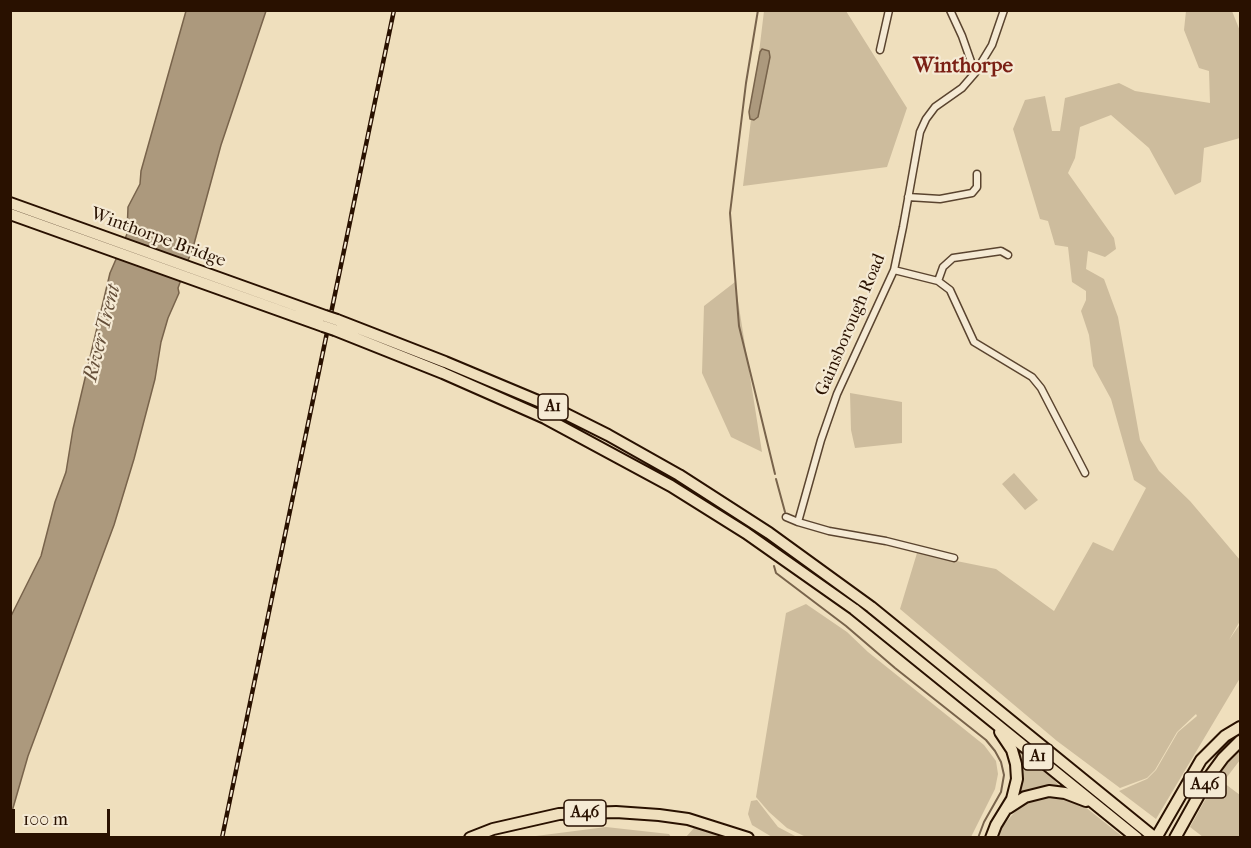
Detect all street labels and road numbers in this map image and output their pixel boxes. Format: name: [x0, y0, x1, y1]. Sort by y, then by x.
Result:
street label: Winthorpe Bridge: [88, 204, 228, 272]
street label: Gainsborough Road: [811, 251, 891, 399]
road number: A1: [538, 394, 568, 420]
road number: A1: [1023, 744, 1053, 770]
road number: A46: [1184, 772, 1226, 798]
road number: A46: [564, 800, 606, 826]

